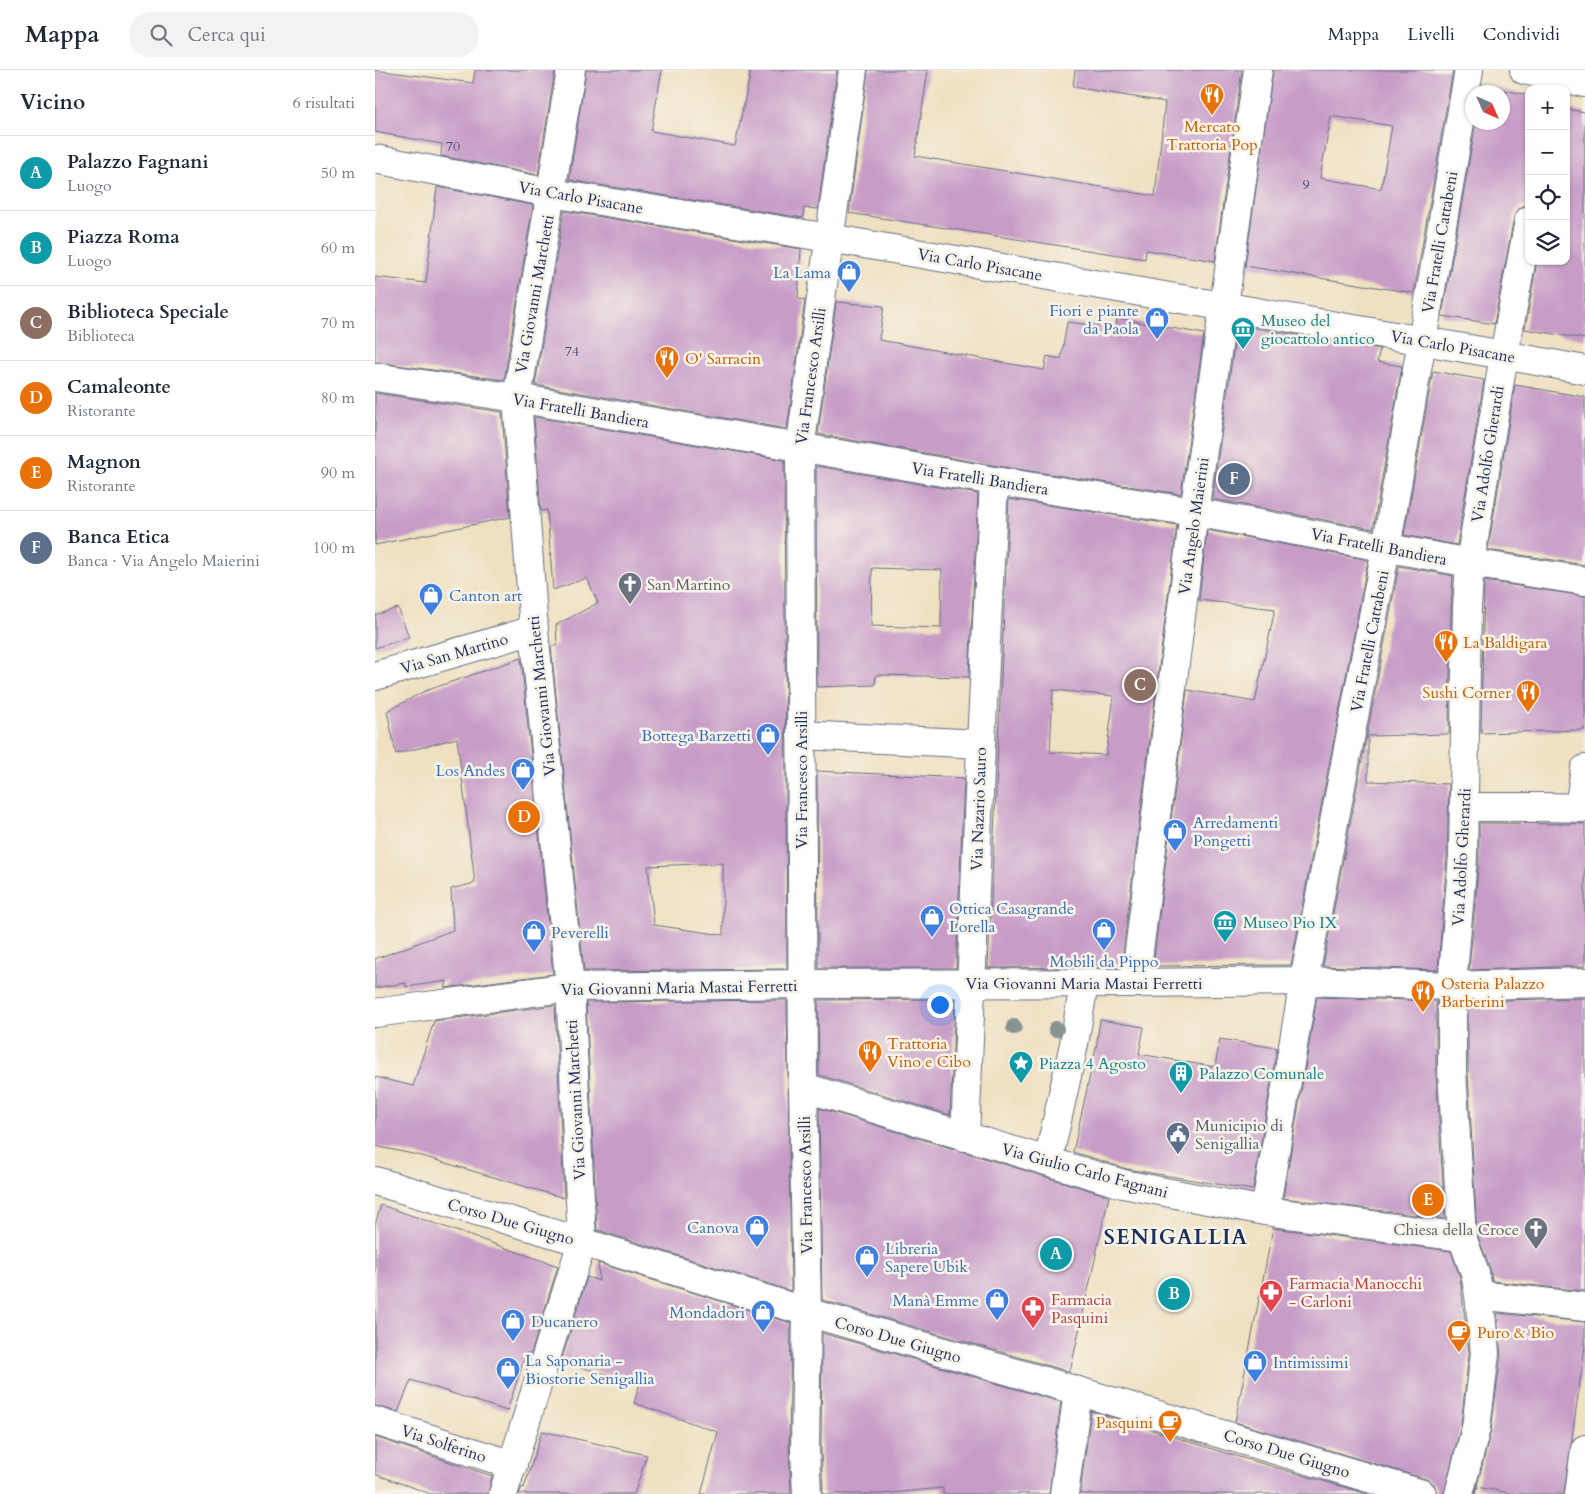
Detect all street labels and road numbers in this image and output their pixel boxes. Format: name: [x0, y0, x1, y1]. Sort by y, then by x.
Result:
street label: Via Fratelli Cattabeni: [1417, 169, 1463, 315]
street label: Via Carlo Pisacane: [517, 176, 645, 220]
street label: Via Giovanni Marchetti: [510, 212, 560, 375]
street label: Via Carlo Pisacane: [916, 243, 1044, 287]
street label: Via Francesco Arsilli: [790, 306, 832, 446]
street label: Via Carlo Pisacane: [1389, 325, 1517, 369]
street label: Via Adolfo Gherardi: [1466, 384, 1510, 524]
street label: Via Fratelli Bandiera: [511, 388, 651, 434]
street label: Via Angelo Maierini: [1173, 455, 1215, 596]
street label: Via Fratelli Bandiera: [910, 457, 1050, 501]
street label: Via Fratelli Bandiera: [1309, 523, 1449, 571]
street label: Via Fratelli Cattabeni: [1345, 568, 1395, 714]
street label: Via Giovanni Marchetti: [523, 614, 561, 777]
street label: Via San Martino: [398, 628, 511, 680]
street label: Via Francesco Arsilli: [791, 710, 813, 849]
street label: Via Nazario Sauro: [966, 747, 992, 871]
street label: Via Adolfo Gherardi: [1447, 787, 1477, 927]
street label: Via Giovanni Maria Mastai Ferretti: [966, 973, 1203, 995]
street label: Via Giovanni Maria Mastai Ferretti: [560, 975, 798, 1001]
street label: Via Giovanni Marchetti: [561, 1018, 591, 1181]
street label: Via Francesco Arsilli: [794, 1115, 818, 1254]
street label: Via Giulio Carlo Fagnani: [999, 1138, 1171, 1204]
street label: Corso Due Giugno: [445, 1193, 577, 1251]
street label: Corso Due Giugno: [832, 1311, 964, 1369]
street label: Via Solferino: [398, 1420, 489, 1468]
street label: Corso Due Giugno: [1221, 1424, 1353, 1484]

